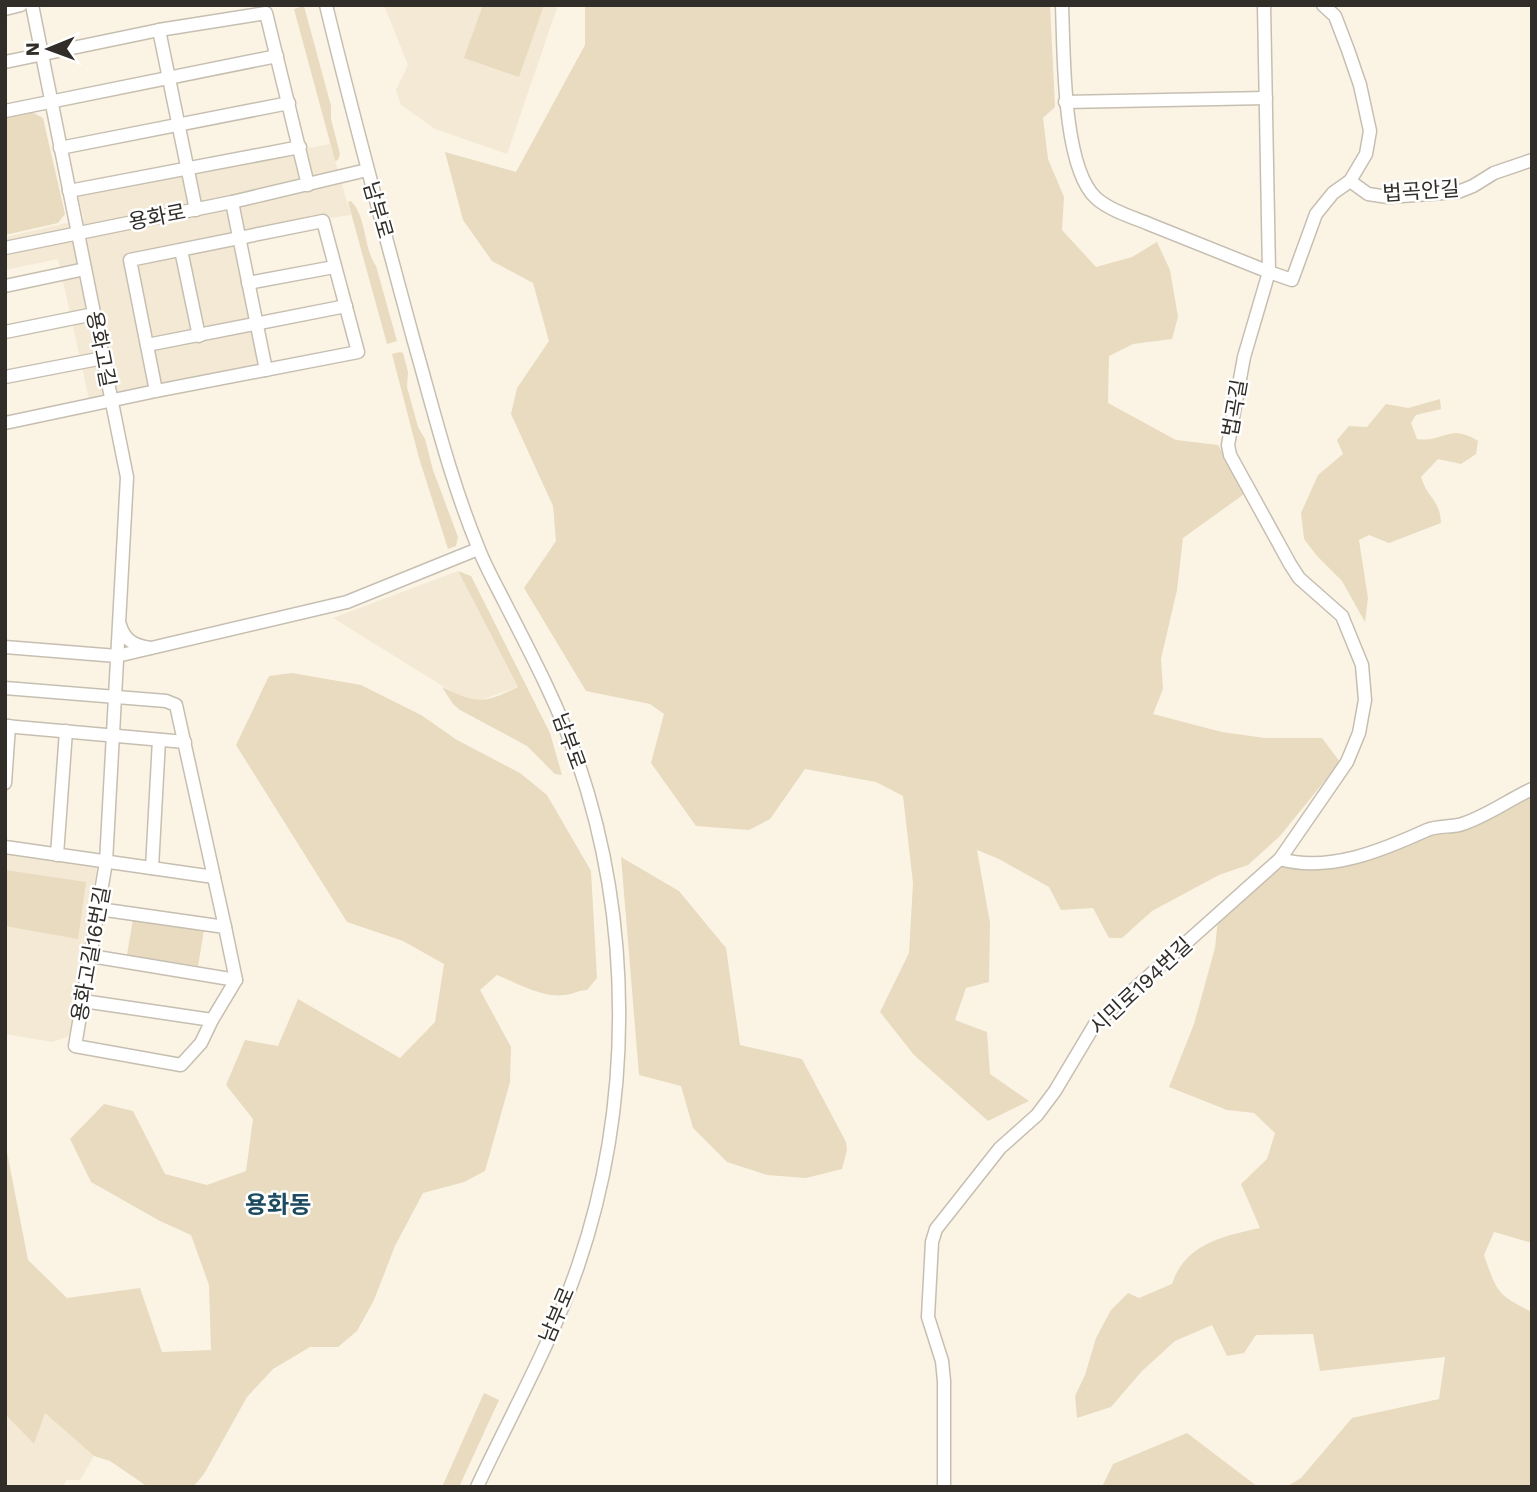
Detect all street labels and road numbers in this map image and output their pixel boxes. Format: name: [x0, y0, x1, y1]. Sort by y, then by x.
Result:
street label: 법곡안길: [1382, 175, 1460, 206]
street label: 남부로: [358, 179, 398, 241]
street label: 용화로: [126, 199, 188, 234]
street label: 용화고길: [82, 309, 121, 389]
street label: 법곡길: [1217, 377, 1252, 439]
street label: 남부로: [548, 709, 591, 772]
street label: 용화고길16번길: [66, 884, 115, 1023]
street label: 시민로194번길: [1084, 932, 1197, 1039]
street label: 남부로: [534, 1283, 579, 1346]

